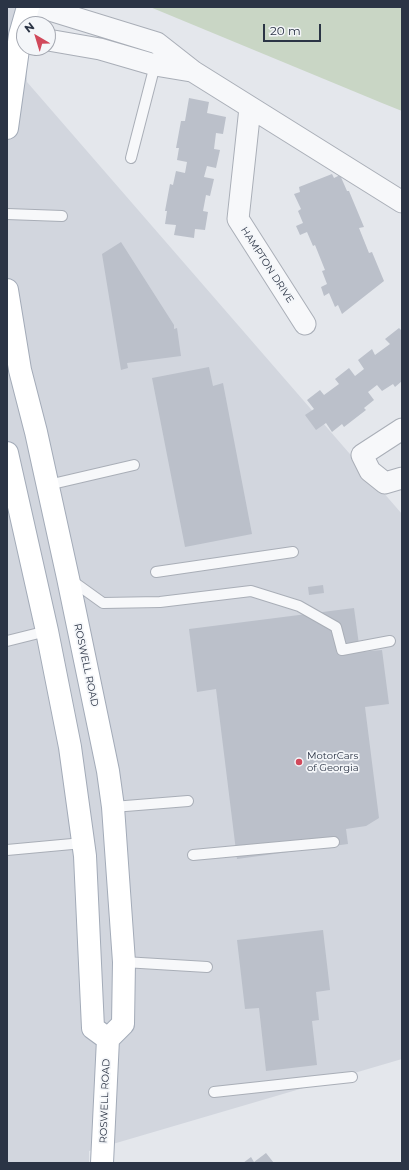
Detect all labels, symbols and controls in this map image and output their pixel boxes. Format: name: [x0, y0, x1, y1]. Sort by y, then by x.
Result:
north arrow: [16, 16, 56, 56]
scale bar: [265, 16, 323, 42]
text: N: [21, 19, 37, 36]
text: 20 m: [270, 23, 301, 38]
street label: HAMPTON DRIVE: [238, 225, 296, 305]
street label: ROSWELL ROAD: [71, 622, 101, 708]
place label: MotorCars of Georgia: [307, 750, 359, 774]
marker: MotorCars of Georgia: [294, 757, 304, 767]
street label: ROSWELL ROAD: [98, 1058, 112, 1144]

